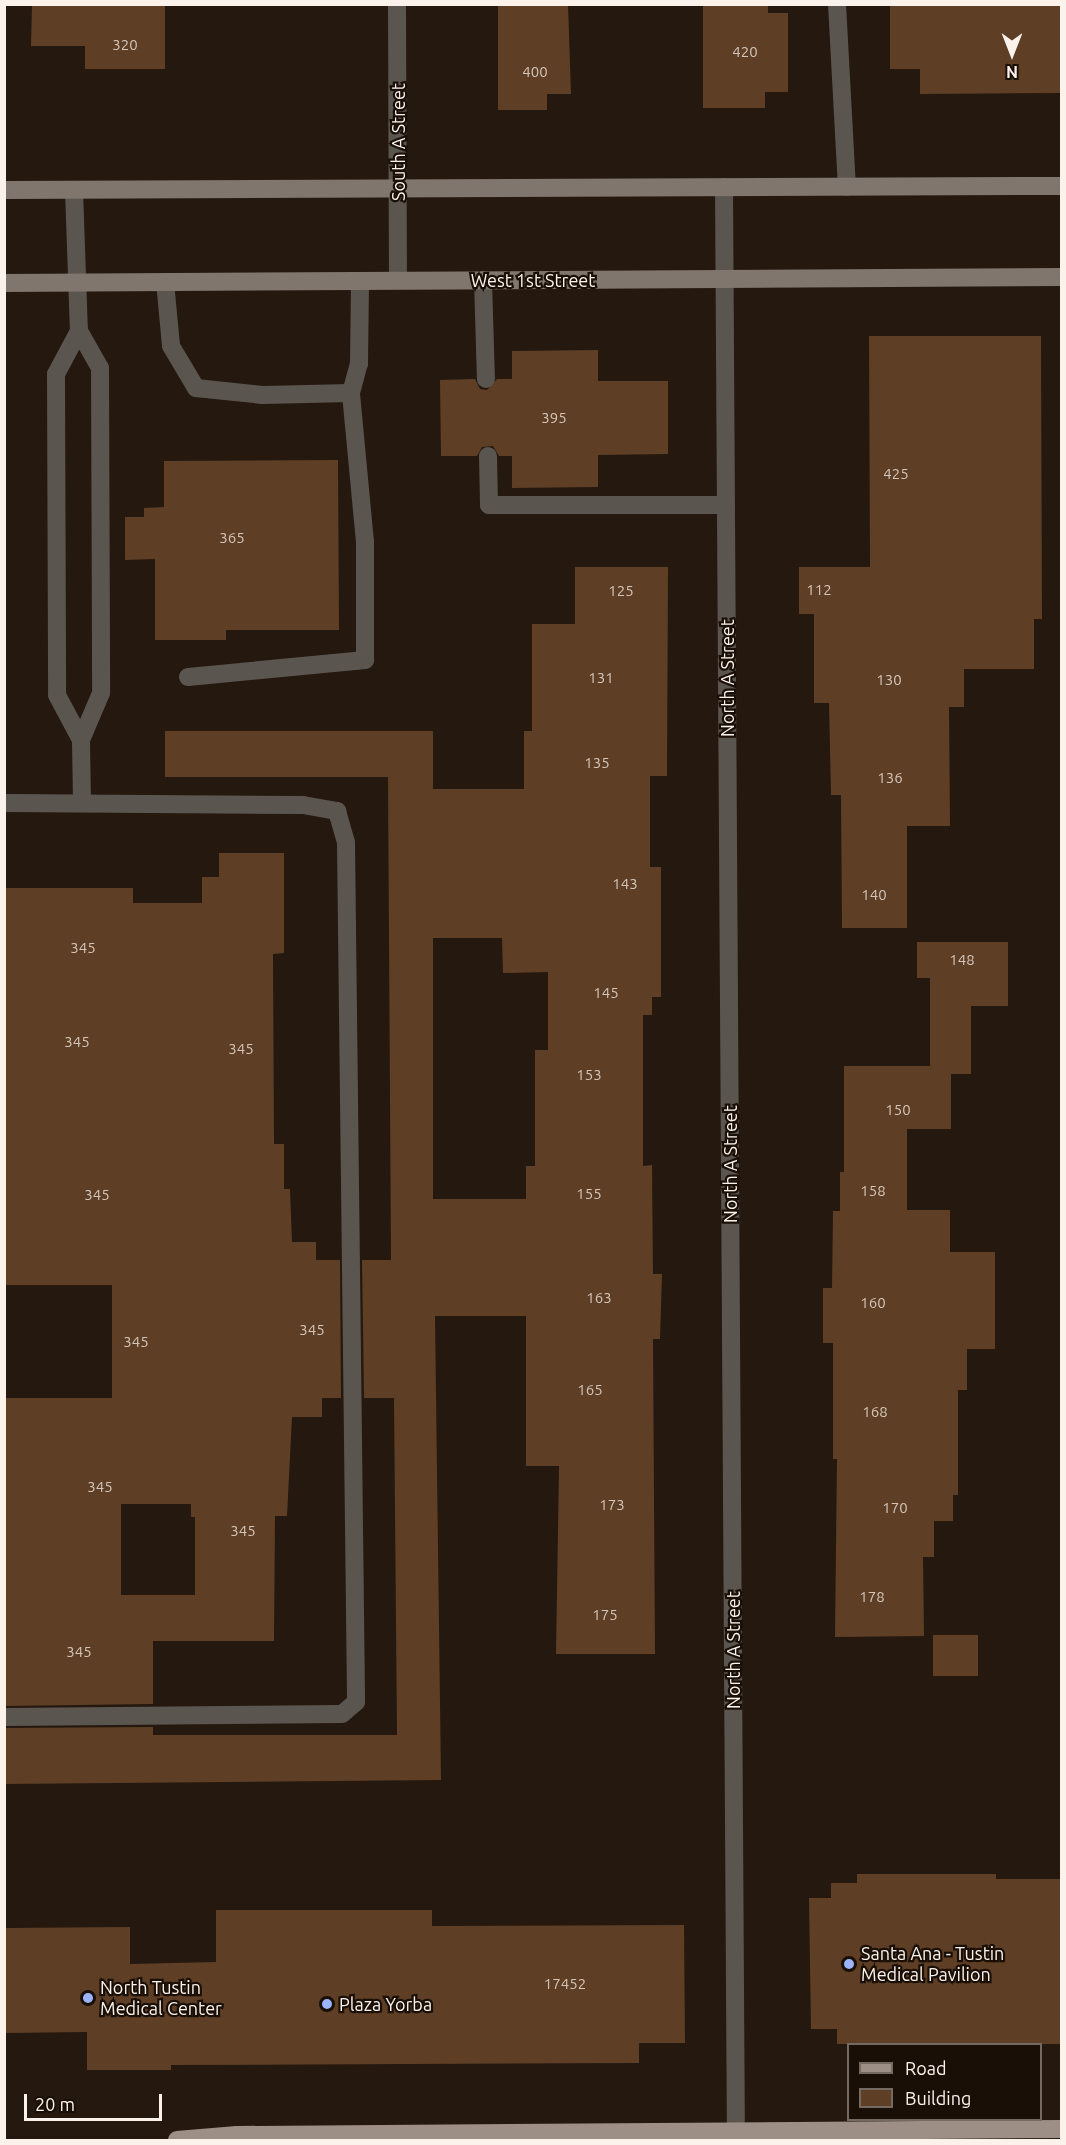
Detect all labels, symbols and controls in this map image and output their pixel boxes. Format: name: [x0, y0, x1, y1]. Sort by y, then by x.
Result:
north arrow: [982, 24, 1042, 84]
house number: 320: [112, 36, 138, 54]
house number: 420: [732, 43, 758, 61]
house number: 400: [522, 63, 548, 81]
text: N: [1006, 63, 1018, 81]
street label: South A Street: [387, 83, 409, 201]
street label: West 1st Street: [471, 269, 595, 291]
house number: 395: [541, 409, 567, 427]
house number: 425: [883, 465, 909, 483]
house number: 365: [219, 529, 245, 547]
house number: 112: [806, 581, 832, 599]
house number: 125: [608, 582, 634, 600]
street label: North A Street: [716, 619, 738, 737]
house number: 131: [588, 669, 614, 687]
house number: 130: [876, 671, 902, 689]
house number: 135: [584, 754, 610, 772]
house number: 136: [877, 769, 903, 787]
house number: 143: [612, 875, 638, 893]
house number: 140: [861, 886, 887, 904]
house number: 345: [70, 939, 96, 957]
house number: 148: [949, 951, 975, 969]
house number: 145: [593, 984, 619, 1002]
house number: 345: [64, 1033, 90, 1051]
house number: 345: [228, 1040, 254, 1058]
house number: 153: [576, 1066, 602, 1084]
house number: 150: [885, 1101, 911, 1119]
street label: North A Street: [719, 1105, 741, 1223]
house number: 158: [860, 1182, 886, 1200]
house number: 155: [576, 1185, 602, 1203]
house number: 345: [84, 1186, 110, 1204]
house number: 163: [586, 1289, 612, 1307]
house number: 160: [860, 1294, 886, 1312]
house number: 345: [299, 1321, 325, 1339]
house number: 345: [123, 1333, 149, 1351]
house number: 165: [577, 1381, 603, 1399]
house number: 168: [862, 1403, 888, 1421]
house number: 345: [87, 1478, 113, 1496]
house number: 173: [599, 1496, 625, 1514]
house number: 170: [882, 1499, 908, 1517]
house number: 345: [230, 1522, 256, 1540]
house number: 178: [859, 1588, 885, 1606]
street label: North A Street: [722, 1591, 744, 1709]
house number: 175: [592, 1606, 618, 1624]
house number: 345: [66, 1643, 92, 1661]
place label: Santa Ana - Tustin Medical Pavilion: [861, 1943, 1004, 1986]
marker: Santa Ana - Tustin Medical Pavilion: [842, 1957, 856, 1971]
house number: 17452: [544, 1975, 586, 1993]
place label: North Tustin Medical Center: [100, 1977, 222, 2020]
marker: North Tustin Medical Center: [81, 1991, 95, 2005]
place label: Plaza Yorba: [339, 1993, 432, 2015]
marker: Plaza Yorba: [320, 1997, 334, 2011]
legend: [847, 2043, 1042, 2121]
text: Road: [905, 2058, 947, 2078]
scale bar: [27, 2082, 165, 2120]
text: Building: [905, 2088, 971, 2108]
text: 20 m: [35, 2094, 75, 2114]

